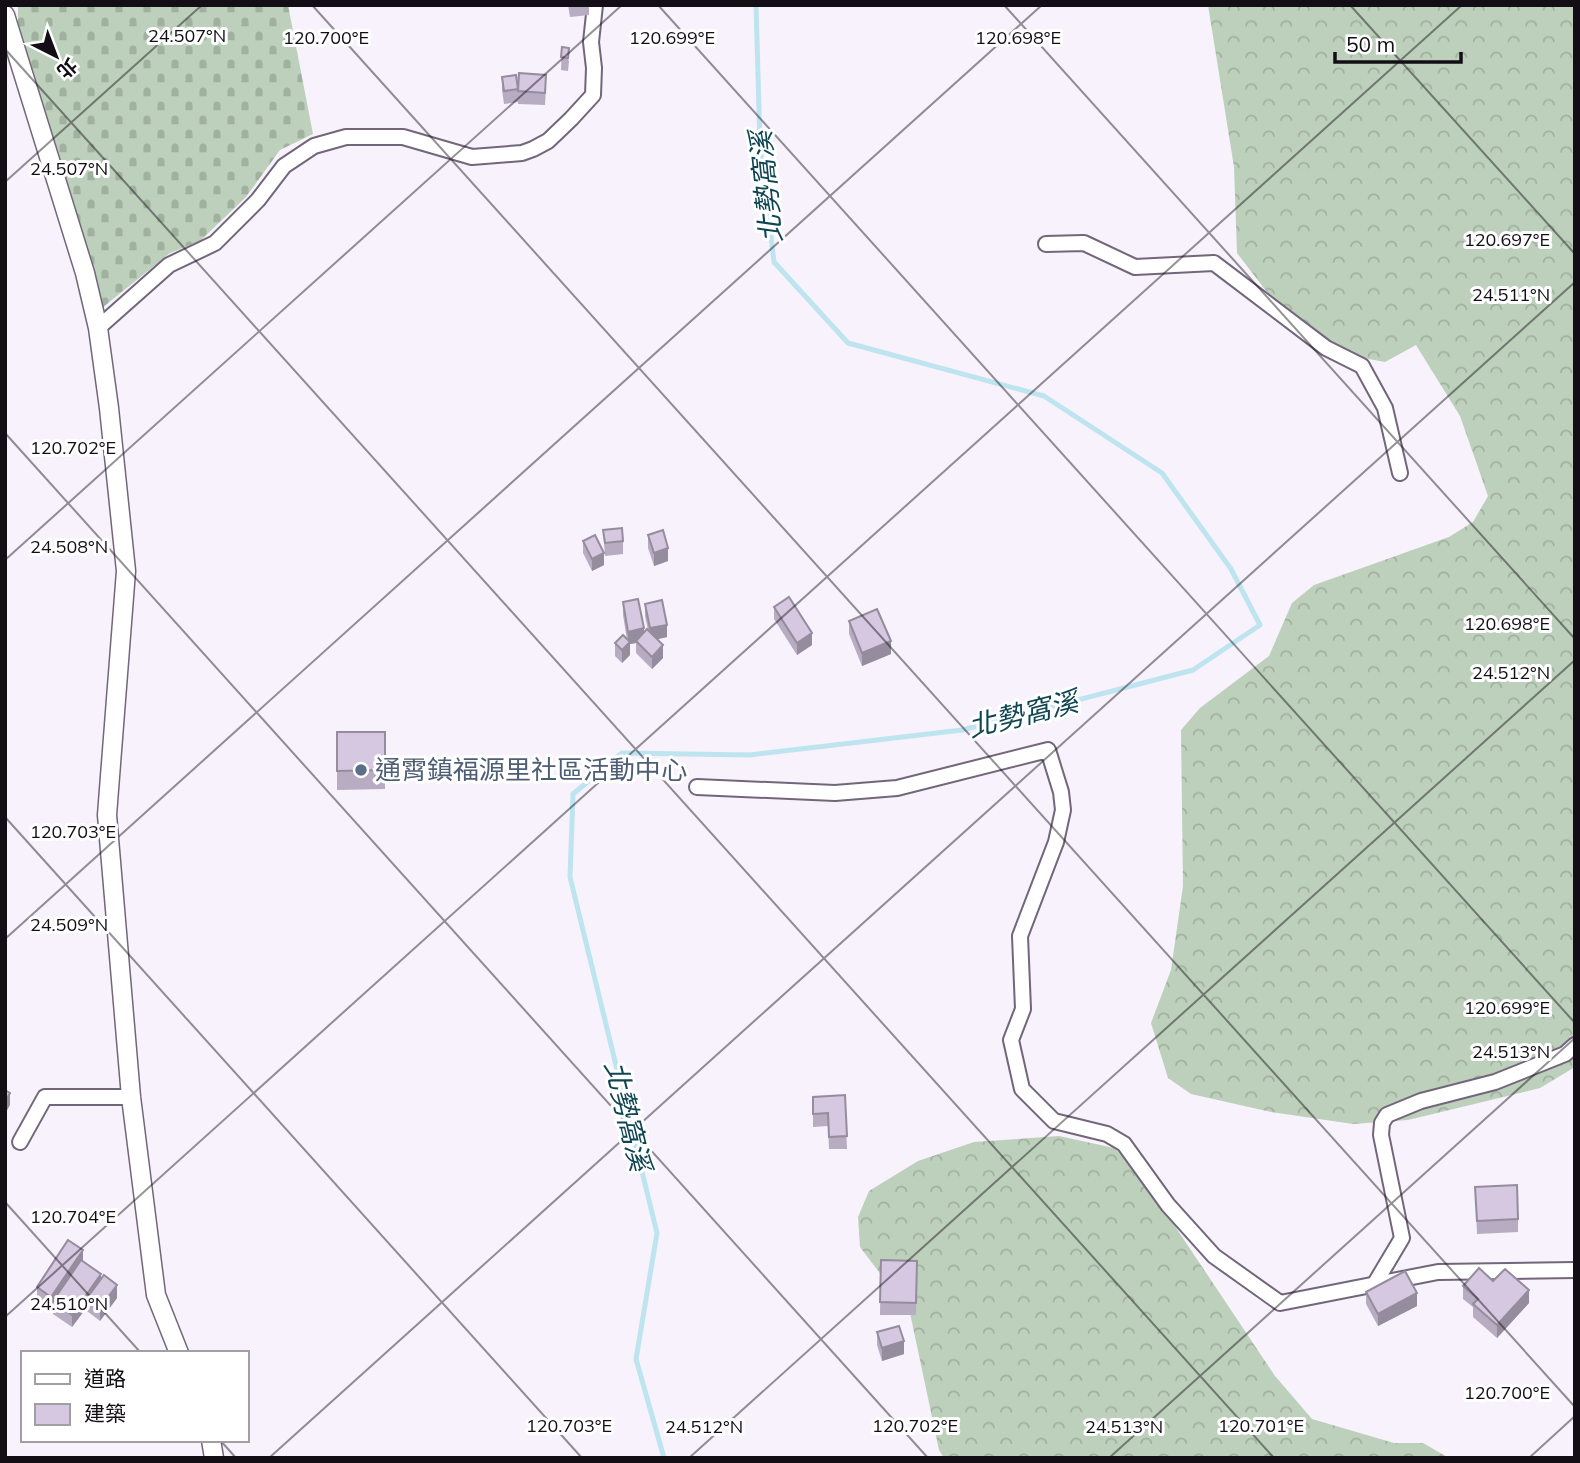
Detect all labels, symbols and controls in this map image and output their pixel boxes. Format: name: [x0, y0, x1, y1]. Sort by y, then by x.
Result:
north arrow: [21, 21, 91, 91]
scale bar: [1335, 21, 1461, 65]
text: 24.507°N: [148, 24, 226, 47]
text: 120.700°E: [283, 26, 369, 49]
text: 120.699°E: [629, 26, 715, 49]
text: 120.698°E: [975, 26, 1061, 49]
text: 50 m: [1346, 31, 1395, 57]
text: 北: [52, 53, 82, 84]
water label: 北勢窩溪: [742, 126, 789, 245]
text: 24.507°N: [30, 157, 108, 180]
text: 120.697°E: [1464, 228, 1550, 251]
text: 24.511°N: [1472, 283, 1550, 306]
text: 120.702°E: [30, 436, 116, 459]
text: 24.508°N: [30, 535, 108, 558]
text: 120.698°E: [1464, 612, 1550, 635]
text: 24.512°N: [1472, 661, 1550, 684]
water label: 北勢窩溪: [964, 682, 1085, 744]
place label: 通霄鎮福源里社區活動中心: [375, 753, 687, 786]
marker: 通霄鎮福源里社區活動中心: [353, 762, 369, 778]
text: 120.703°E: [30, 820, 116, 843]
text: 24.509°N: [30, 913, 108, 936]
text: 120.699°E: [1464, 996, 1550, 1019]
text: 24.513°N: [1472, 1040, 1550, 1063]
water label: 北勢窩溪: [598, 1057, 660, 1178]
text: 120.704°E: [30, 1205, 116, 1228]
text: 24.510°N: [30, 1292, 108, 1315]
legend: [21, 1351, 248, 1442]
text: 道路: [84, 1365, 126, 1391]
text: 120.700°E: [1464, 1381, 1550, 1404]
text: 建築: [84, 1400, 126, 1426]
text: 120.703°E: [526, 1414, 612, 1437]
text: 120.702°E: [872, 1414, 958, 1437]
text: 120.701°E: [1218, 1414, 1304, 1437]
text: 24.512°N: [665, 1415, 743, 1438]
text: 24.513°N: [1085, 1415, 1163, 1438]

